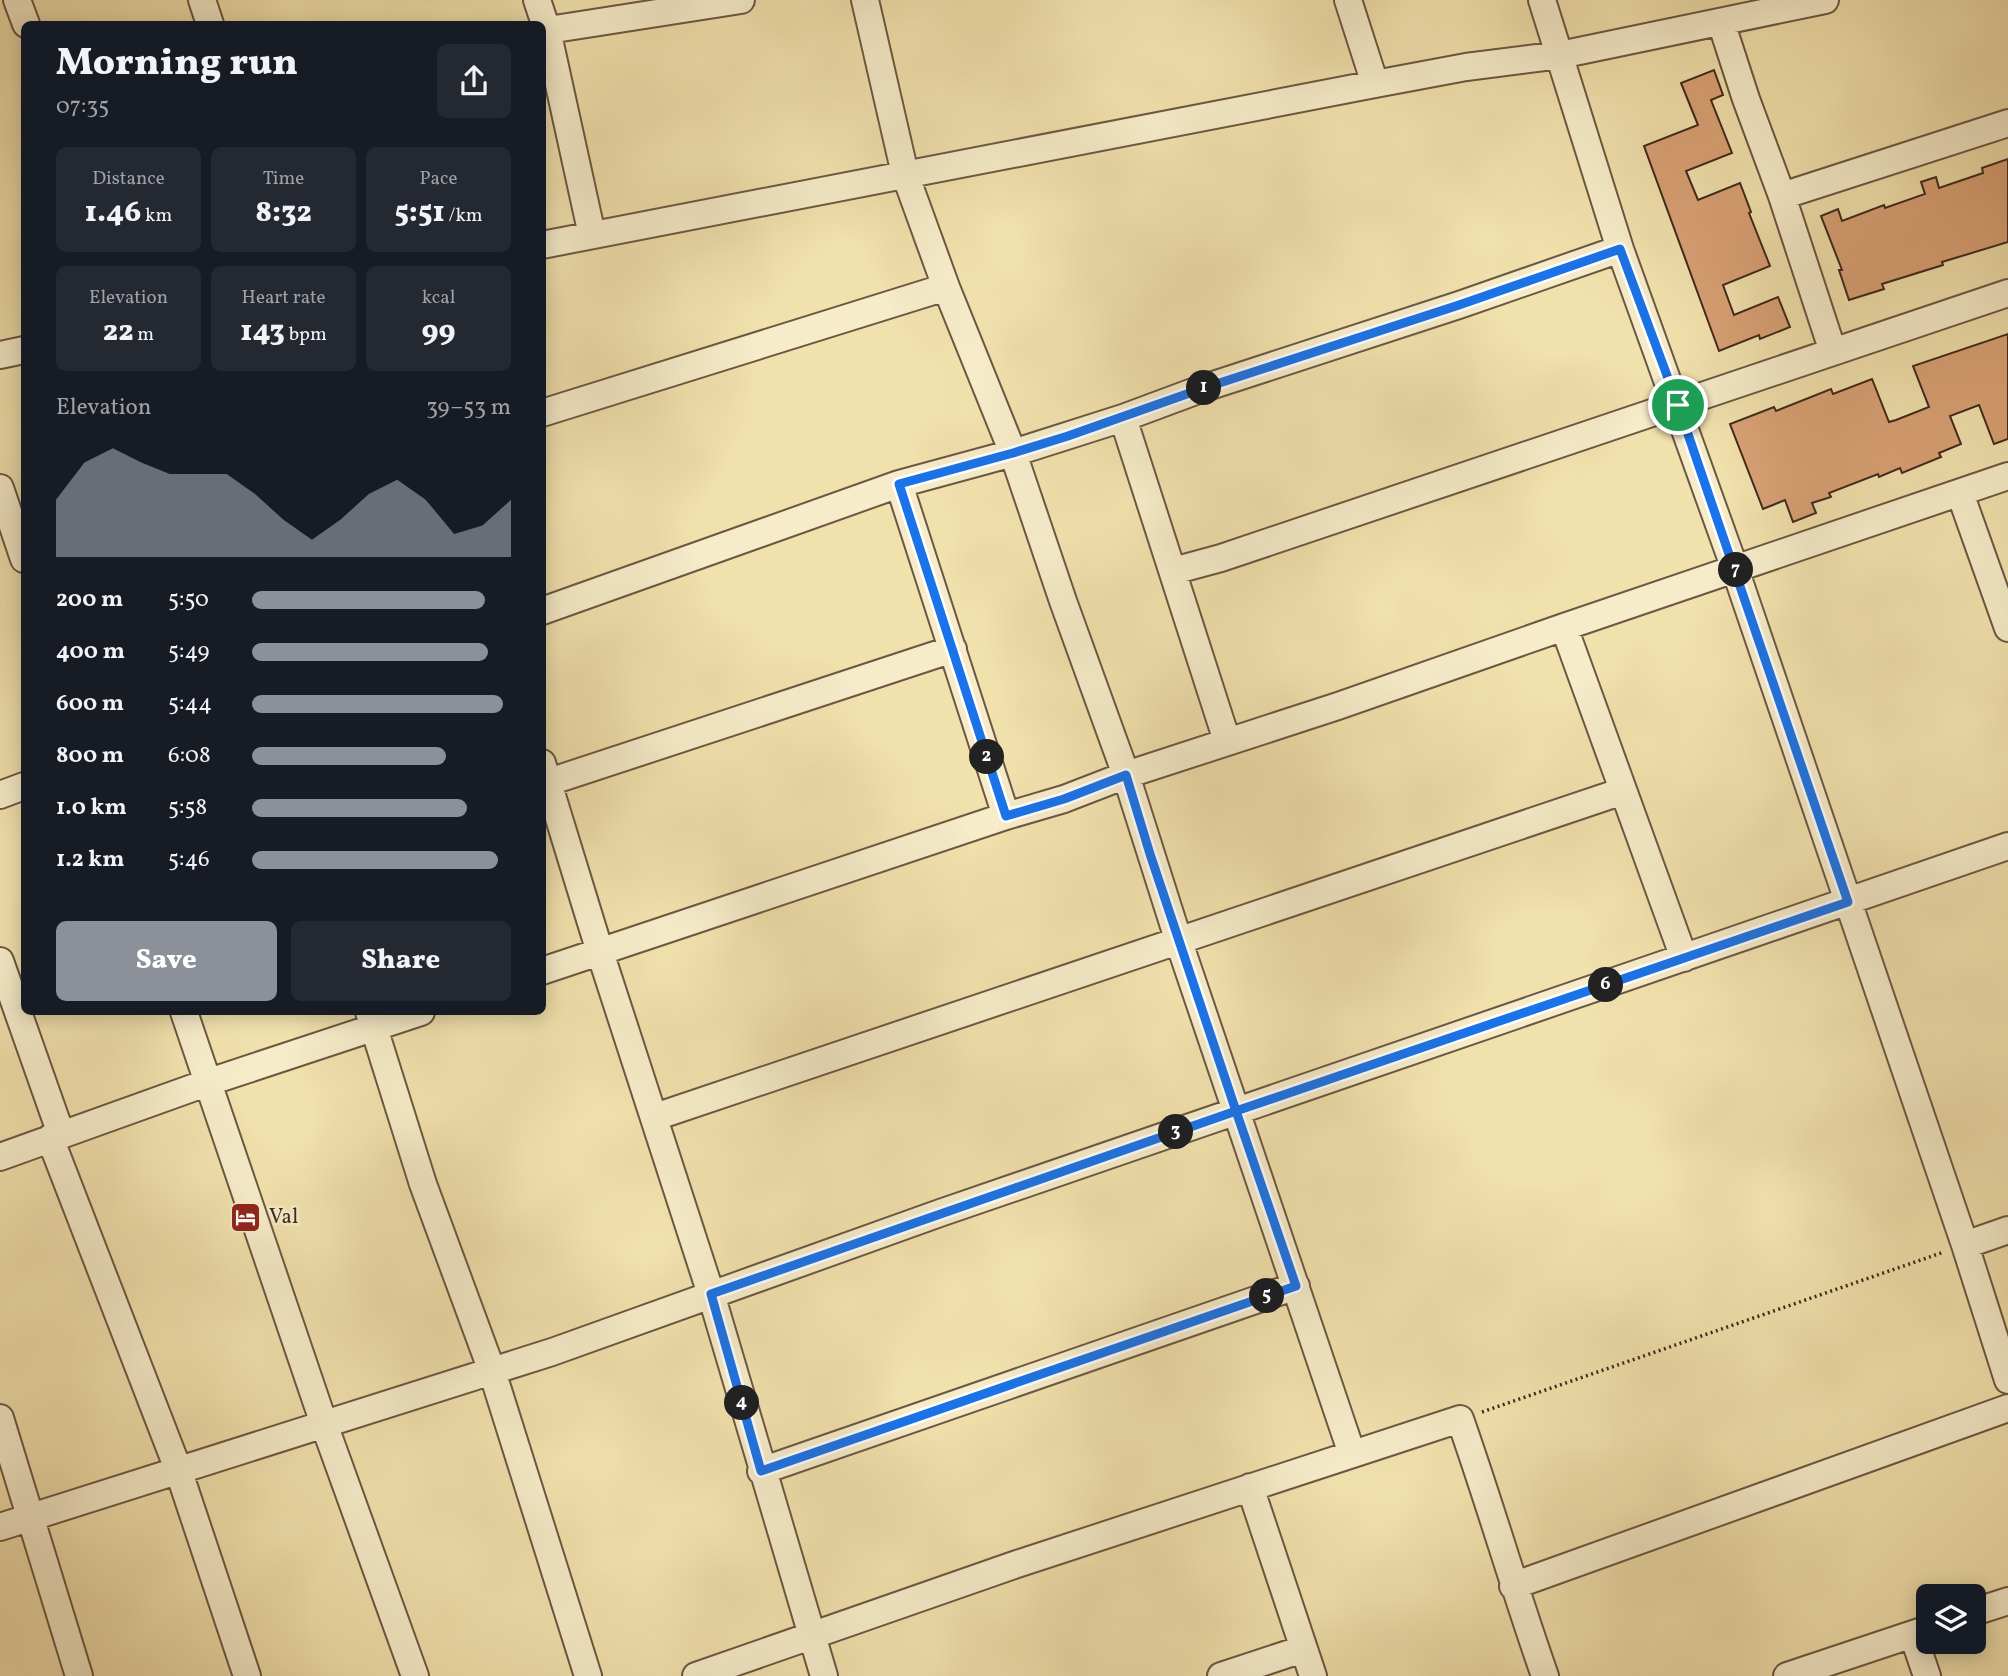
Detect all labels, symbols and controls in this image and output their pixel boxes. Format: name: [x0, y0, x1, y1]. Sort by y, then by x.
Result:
text: Morning run: [56, 38, 298, 91]
button: share: [437, 44, 511, 118]
text: 07:35: [56, 91, 109, 123]
text: Distance: [92, 166, 165, 192]
text: Time: [263, 166, 304, 192]
text: Pace: [419, 166, 458, 192]
text: 1.46: [85, 192, 141, 234]
text: 8:32: [255, 192, 312, 234]
text: 5:51: [394, 192, 445, 234]
text: km: [141, 203, 172, 229]
text: /km: [445, 203, 483, 229]
text: Elevation: [89, 285, 168, 311]
text: Heart rate: [242, 285, 325, 311]
text: kcal: [422, 285, 455, 311]
text: 22: [103, 311, 134, 353]
text: 143: [240, 311, 285, 353]
text: 99: [421, 311, 456, 353]
text: m: [134, 322, 154, 348]
text: bpm: [285, 322, 327, 348]
pin: 1: [1186, 370, 1222, 406]
text: 1: [1200, 374, 1207, 400]
pin: [1648, 375, 1708, 435]
icon: arrive: [1659, 386, 1697, 424]
text: Elevation: [56, 392, 152, 424]
text: 39–53 m: [426, 392, 511, 424]
pin: 7: [1718, 552, 1754, 588]
text: 7: [1731, 556, 1740, 582]
text: 200 m: [56, 584, 123, 616]
text: 5:50: [168, 584, 209, 616]
text: 400 m: [56, 636, 125, 668]
text: 5:49: [168, 636, 209, 668]
text: 600 m: [56, 688, 124, 720]
text: 5:44: [168, 688, 212, 720]
text: 800 m: [56, 740, 124, 772]
text: 6:08: [168, 740, 211, 772]
pin: 2: [970, 740, 1004, 774]
text: 2: [982, 743, 991, 769]
text: 1.0 km: [56, 792, 127, 824]
text: 5:58: [168, 792, 207, 824]
text: 1.2 km: [56, 844, 125, 876]
text: 5:46: [168, 844, 210, 876]
button: Save: [56, 921, 277, 1001]
button: Share: [291, 921, 511, 1001]
pin: 6: [1588, 968, 1624, 1002]
text: 6: [1600, 971, 1611, 997]
pin: 3: [1158, 1114, 1194, 1150]
text: 3: [1171, 1118, 1180, 1144]
hotel icon: Val: [229, 1200, 263, 1234]
place label: Val: [269, 1203, 298, 1232]
pin: 5: [1250, 1278, 1284, 1314]
text: 5: [1262, 1282, 1271, 1308]
pin: 4: [724, 1386, 760, 1420]
text: 4: [736, 1389, 747, 1415]
map controls: [1916, 1584, 1986, 1654]
button: layers: [1916, 1584, 1986, 1654]

